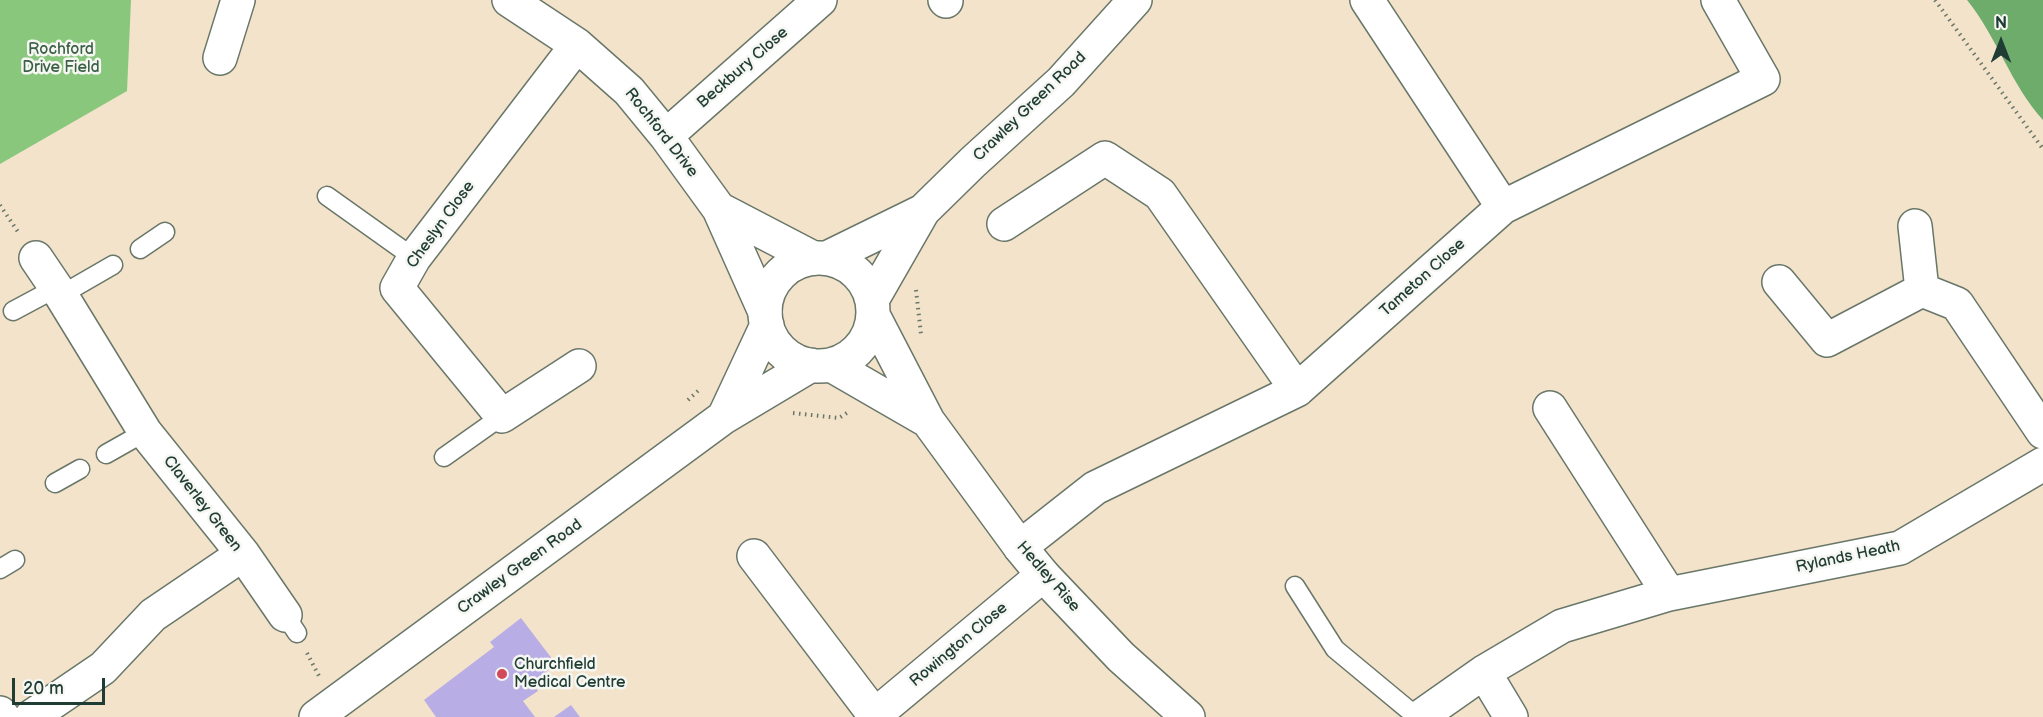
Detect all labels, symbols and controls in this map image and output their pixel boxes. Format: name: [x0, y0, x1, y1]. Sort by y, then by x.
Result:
north arrow: [1971, 12, 2031, 72]
text: N: [1995, 14, 2007, 33]
street label: Beckbury Close: [694, 23, 792, 113]
park label: Rochford Drive Field: [22, 40, 100, 78]
street label: Crawley Green Road: [970, 48, 1090, 166]
street label: Rochford Drive: [620, 85, 702, 181]
street label: Cheslyn Close: [403, 178, 479, 272]
street label: Tameton Close: [1376, 235, 1470, 321]
street label: Claverley Green: [159, 452, 245, 556]
street label: Crawley Green Road: [454, 515, 586, 619]
street label: Rylands Heath: [1794, 537, 1902, 577]
street label: Hedley Rise: [1012, 538, 1084, 616]
street label: Rowington Close: [906, 599, 1012, 691]
place label: Churchfield Medical Centre: [514, 655, 625, 693]
scale bar: [15, 666, 108, 704]
marker: Churchfield Medical Centre: [495, 667, 509, 681]
text: 20 m: [23, 678, 64, 699]

